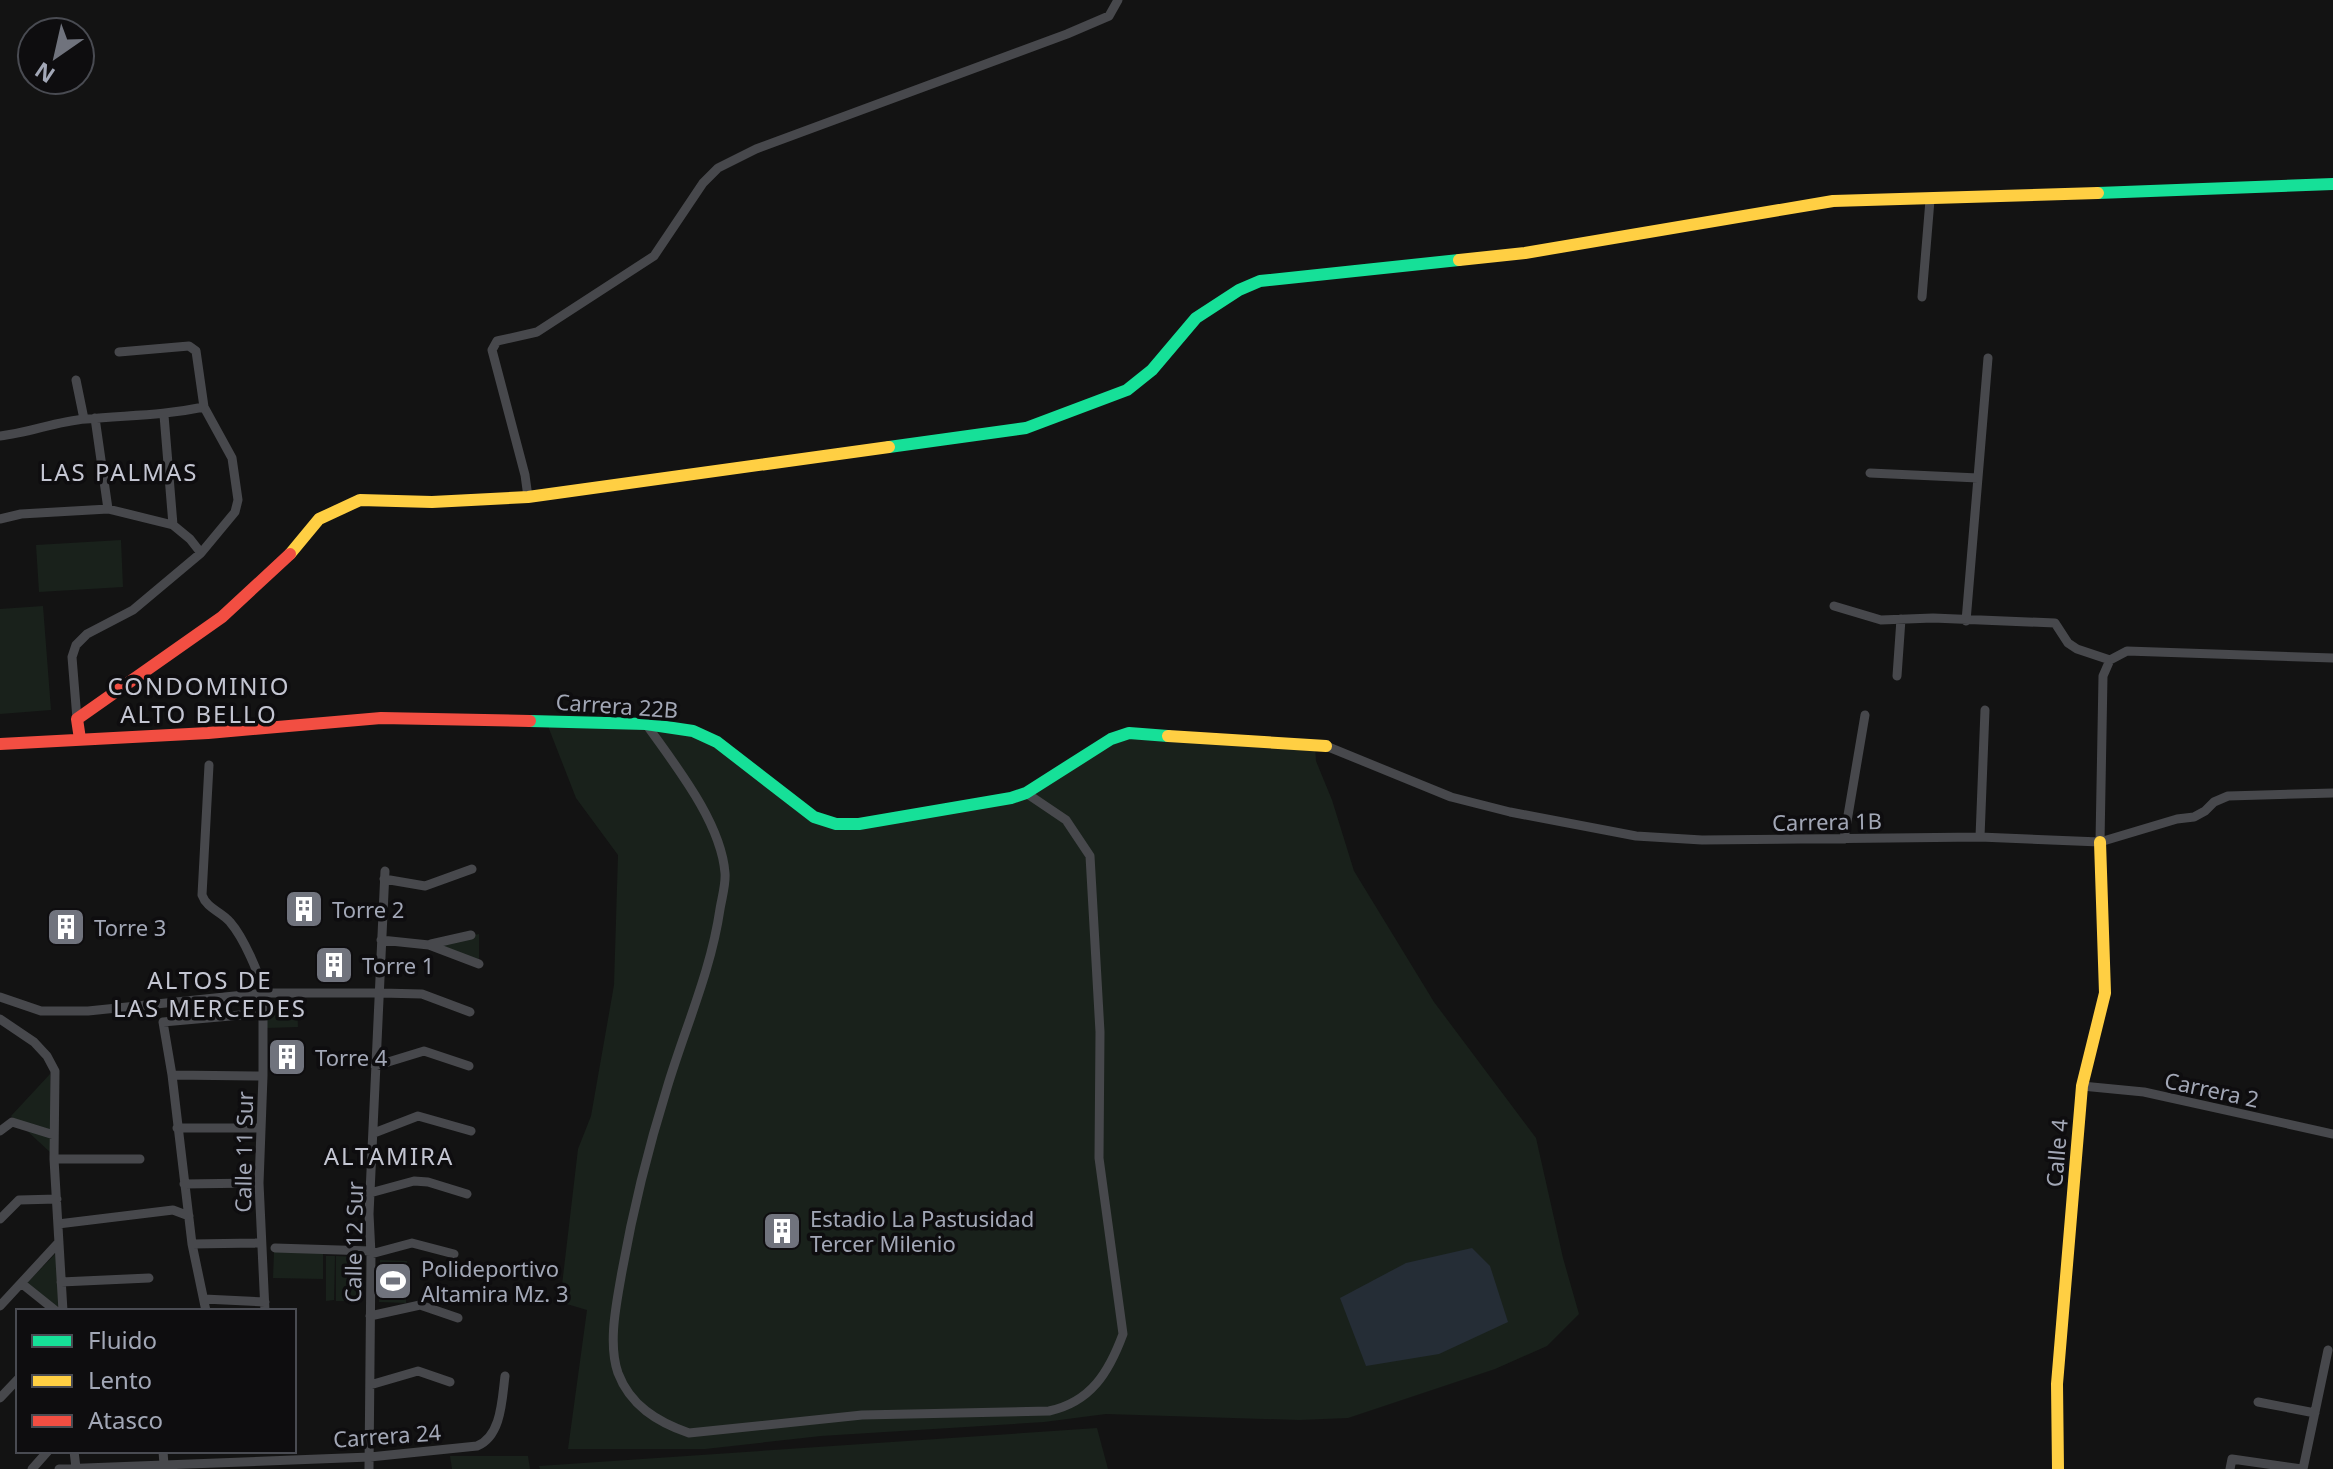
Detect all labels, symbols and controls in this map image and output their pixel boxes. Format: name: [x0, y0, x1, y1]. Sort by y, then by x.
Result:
north arrow: [16, 16, 96, 96]
text: N: [28, 56, 60, 91]
district label: LAS PALMAS: [40, 455, 198, 488]
district label: CONDOMINIO ALTO BELLO: [108, 669, 290, 730]
street label: Carrera 22B: [555, 686, 679, 724]
street label: Carrera 1B: [1772, 805, 1882, 837]
building icon: Torre 2: [283, 888, 325, 930]
place label: Torre 2: [332, 894, 404, 924]
building icon: Torre 3: [45, 906, 87, 948]
place label: Torre 3: [94, 912, 166, 942]
building icon: Torre 1: [313, 944, 355, 986]
place label: Torre 1: [362, 950, 434, 980]
district label: ALTOS DE LAS MERCEDES: [113, 963, 307, 1024]
building icon: Torre 4: [266, 1036, 308, 1078]
place label: Torre 4: [315, 1042, 388, 1072]
street label: Carrera 2: [2162, 1064, 2262, 1114]
street label: Calle 11 Sur: [227, 1091, 259, 1213]
street label: Calle 4: [2038, 1117, 2074, 1188]
district label: ALTAMIRA: [324, 1139, 454, 1172]
street label: Calle 12 Sur: [337, 1181, 369, 1303]
place label: Estadio La Pastusidad Tercer Milenio: [810, 1203, 1034, 1258]
building icon: Estadio La Pastusidad Tercer Milenio: [761, 1210, 803, 1252]
place label: Polideportivo Altamira Mz. 3: [421, 1253, 568, 1308]
sports icon: Polideportivo Altamira Mz. 3: [372, 1260, 414, 1302]
legend: [16, 1309, 296, 1453]
text: Fluido: [88, 1323, 157, 1356]
text: Lento: [88, 1363, 152, 1396]
text: Atasco: [88, 1403, 163, 1436]
street label: Carrera 24: [332, 1416, 442, 1454]

